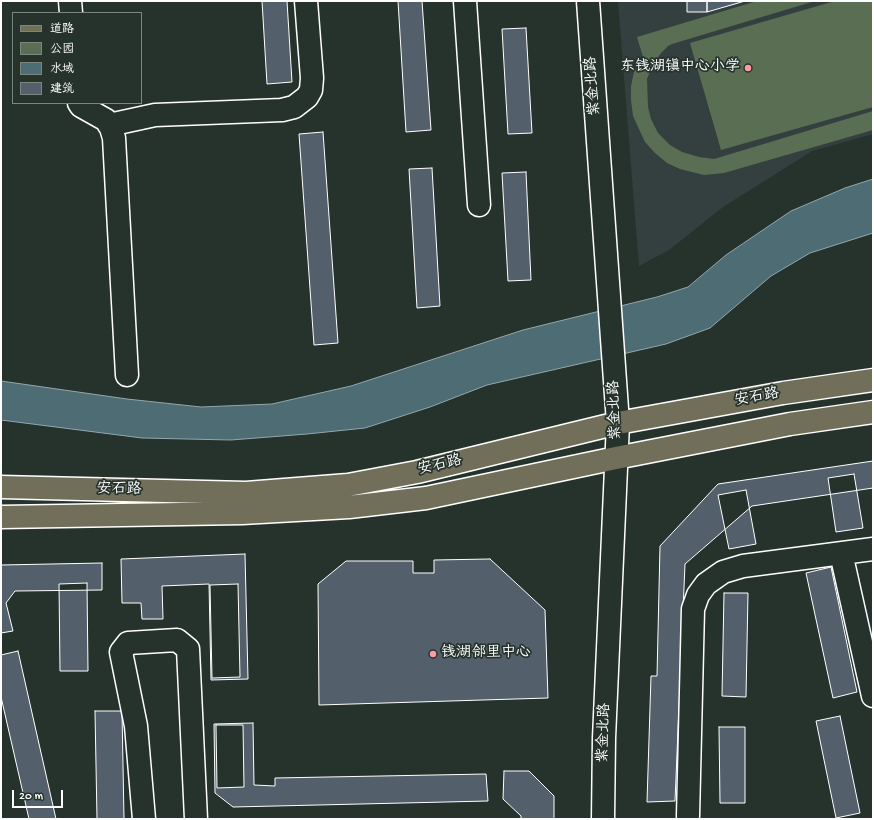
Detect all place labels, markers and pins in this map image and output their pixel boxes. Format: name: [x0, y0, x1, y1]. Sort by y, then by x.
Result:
place label: 东钱湖镇中心小学: [620, 59, 740, 77]
marker: 东钱湖镇中心小学: [743, 63, 753, 73]
place label: 钱湖邻里中心: [441, 645, 531, 663]
marker: 钱湖邻里中心: [428, 649, 438, 659]

